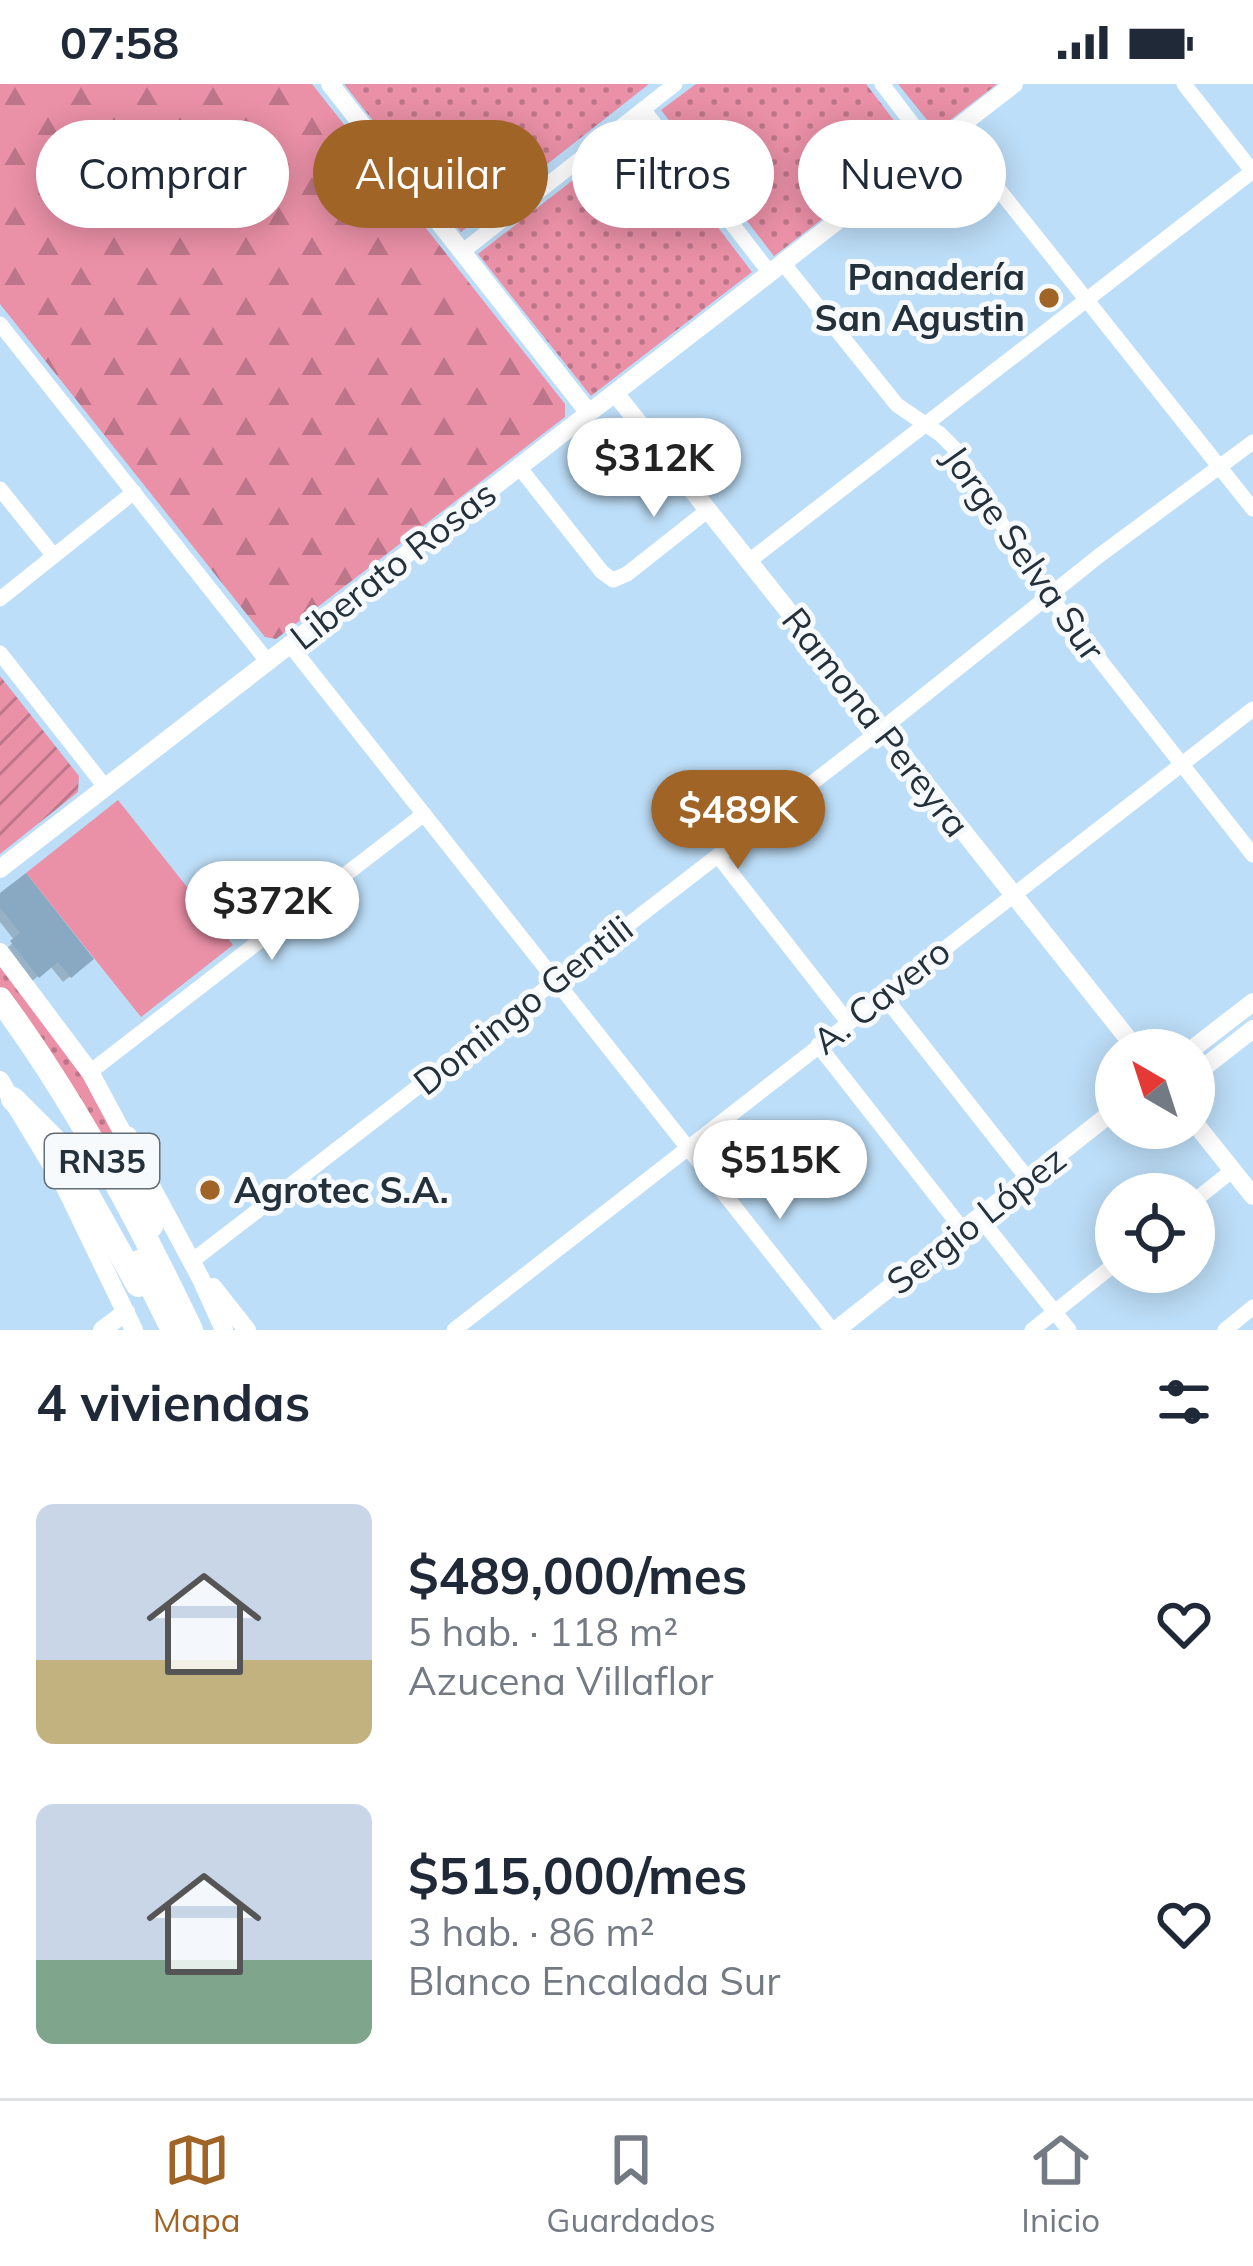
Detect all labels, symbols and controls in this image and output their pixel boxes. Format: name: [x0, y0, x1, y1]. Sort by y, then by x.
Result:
text: 07:58: [60, 14, 179, 70]
chip: Comprar: [36, 120, 289, 228]
chip: Alquilar: [313, 120, 548, 228]
chip: Filtros: [572, 120, 774, 228]
chip: Nuevo: [798, 120, 1006, 228]
place label: Panadería San Agustin: [815, 254, 1025, 340]
marker: Panadería San Agustin: [1036, 285, 1062, 311]
pin: $312K: [570, 418, 738, 520]
text: $312K: [594, 432, 714, 481]
street label: Jorge Selva Sur: [934, 436, 1115, 669]
street label: Liberato Rosas: [281, 470, 504, 659]
street label: Ramona Pereyra: [773, 598, 980, 845]
pin: $489K: [654, 770, 822, 872]
text: $489K: [678, 784, 798, 833]
pin: $372K: [188, 861, 356, 963]
text: $372K: [212, 875, 332, 924]
street label: Domingo Gentili: [404, 905, 641, 1104]
street label: A. Cavero: [803, 928, 958, 1063]
north arrow: [1095, 1029, 1215, 1149]
map controls: [1095, 1029, 1215, 1293]
pin: $515K: [696, 1120, 864, 1222]
road number: RN35: [45, 1134, 159, 1188]
text: $515K: [720, 1134, 840, 1183]
street label: Sergio López: [877, 1136, 1074, 1303]
place label: Agrotec S.A.: [234, 1167, 449, 1212]
button: locate: [1095, 1173, 1215, 1293]
marker: Agrotec S.A.: [197, 1177, 223, 1203]
icon: filters: [1151, 1369, 1217, 1435]
text: 4 viviendas: [36, 1370, 310, 1434]
text: $489,000/mes: [408, 1543, 747, 1607]
icon: home: [132, 1552, 276, 1696]
icon: heart: [1151, 1591, 1217, 1657]
text: 5 hab. · 118 m²: [408, 1607, 678, 1656]
text: Azucena Villaflor: [408, 1656, 713, 1705]
text: $515,000/mes: [408, 1843, 747, 1907]
icon: home: [132, 1852, 276, 1996]
icon: heart: [1151, 1891, 1217, 1957]
text: 3 hab. · 86 m²: [408, 1907, 655, 1956]
text: Blanco Encalada Sur: [408, 1956, 780, 2005]
tab: Mapa: [153, 2127, 241, 2240]
tab: Guardados: [546, 2127, 716, 2240]
tab: Inicio: [1021, 2127, 1100, 2240]

